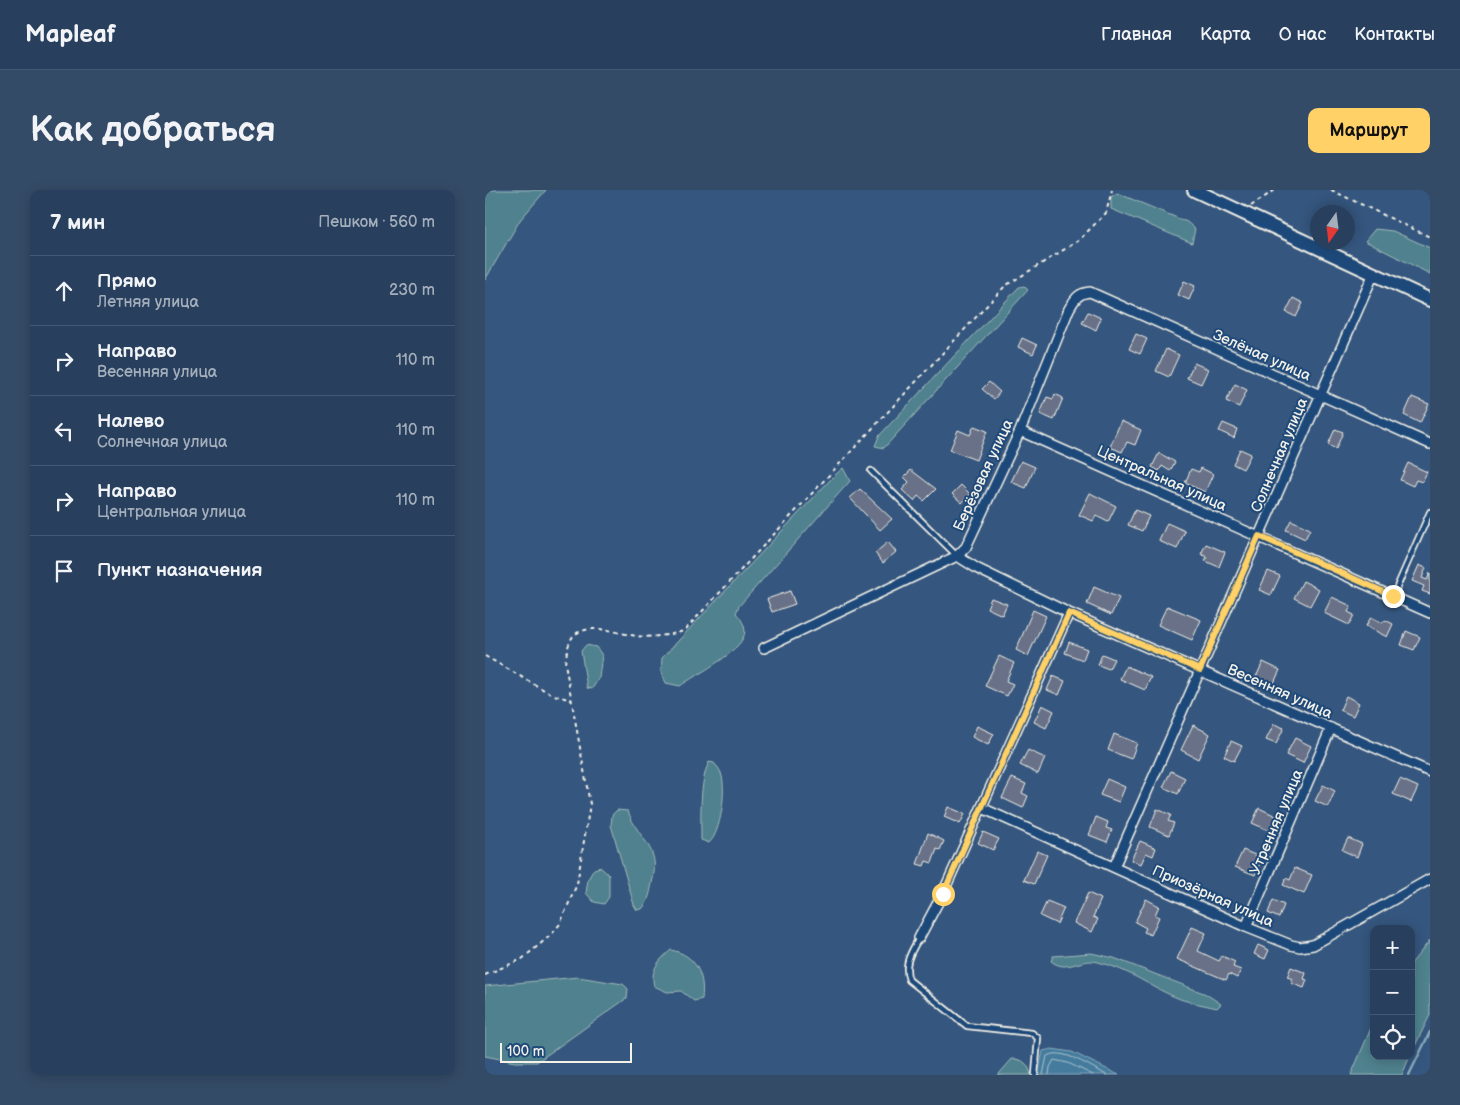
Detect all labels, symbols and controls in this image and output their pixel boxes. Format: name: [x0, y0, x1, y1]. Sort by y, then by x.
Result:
text: Mapleaf: [25, 20, 116, 49]
text: Главная: [1101, 24, 1172, 45]
text: Карта: [1200, 24, 1251, 45]
text: О нас: [1279, 24, 1326, 45]
text: Контакты: [1354, 24, 1435, 45]
button: Маршрут: [1308, 108, 1430, 153]
text: Как добраться: [30, 109, 276, 152]
north arrow: [1310, 205, 1355, 250]
text: 7 мин: [50, 210, 105, 235]
text: Пешком · 560 m: [318, 213, 435, 232]
text: Прямо: [97, 270, 157, 293]
icon: ahead: [50, 277, 78, 305]
text: 230 m: [389, 281, 435, 300]
text: Летняя улица: [97, 293, 199, 312]
street label: Зелёная улица: [1210, 325, 1314, 386]
text: Направо: [97, 340, 177, 363]
icon: right: [50, 347, 78, 375]
text: 110 m: [396, 351, 435, 370]
text: Весенняя улица: [97, 363, 217, 382]
street label: Солнечная улица: [1247, 395, 1312, 515]
text: Налево: [97, 410, 164, 433]
street label: Берёзовая улица: [949, 416, 1018, 534]
icon: left: [50, 417, 78, 445]
text: 110 m: [396, 421, 435, 440]
text: Солнечная улица: [97, 433, 227, 452]
street label: Центральная улица: [1094, 441, 1230, 516]
text: Направо: [97, 480, 177, 503]
icon: right: [50, 487, 78, 515]
text: 110 m: [396, 491, 435, 510]
text: Центральная улица: [97, 503, 246, 522]
icon: arrive: [50, 557, 78, 585]
text: Пункт назначения: [97, 559, 262, 582]
route end: [1382, 585, 1405, 608]
street label: Весенняя улица: [1224, 660, 1335, 723]
street label: Утренняя улица: [1246, 766, 1307, 878]
street label: Приозёрная улица: [1149, 861, 1277, 932]
route start: [932, 883, 955, 906]
map controls: [1370, 925, 1415, 1060]
button: +: [1370, 925, 1415, 970]
button: −: [1370, 970, 1415, 1015]
button: locate: [1370, 1015, 1415, 1060]
scale bar: [500, 1040, 633, 1063]
text: 100 m: [507, 1043, 544, 1060]

